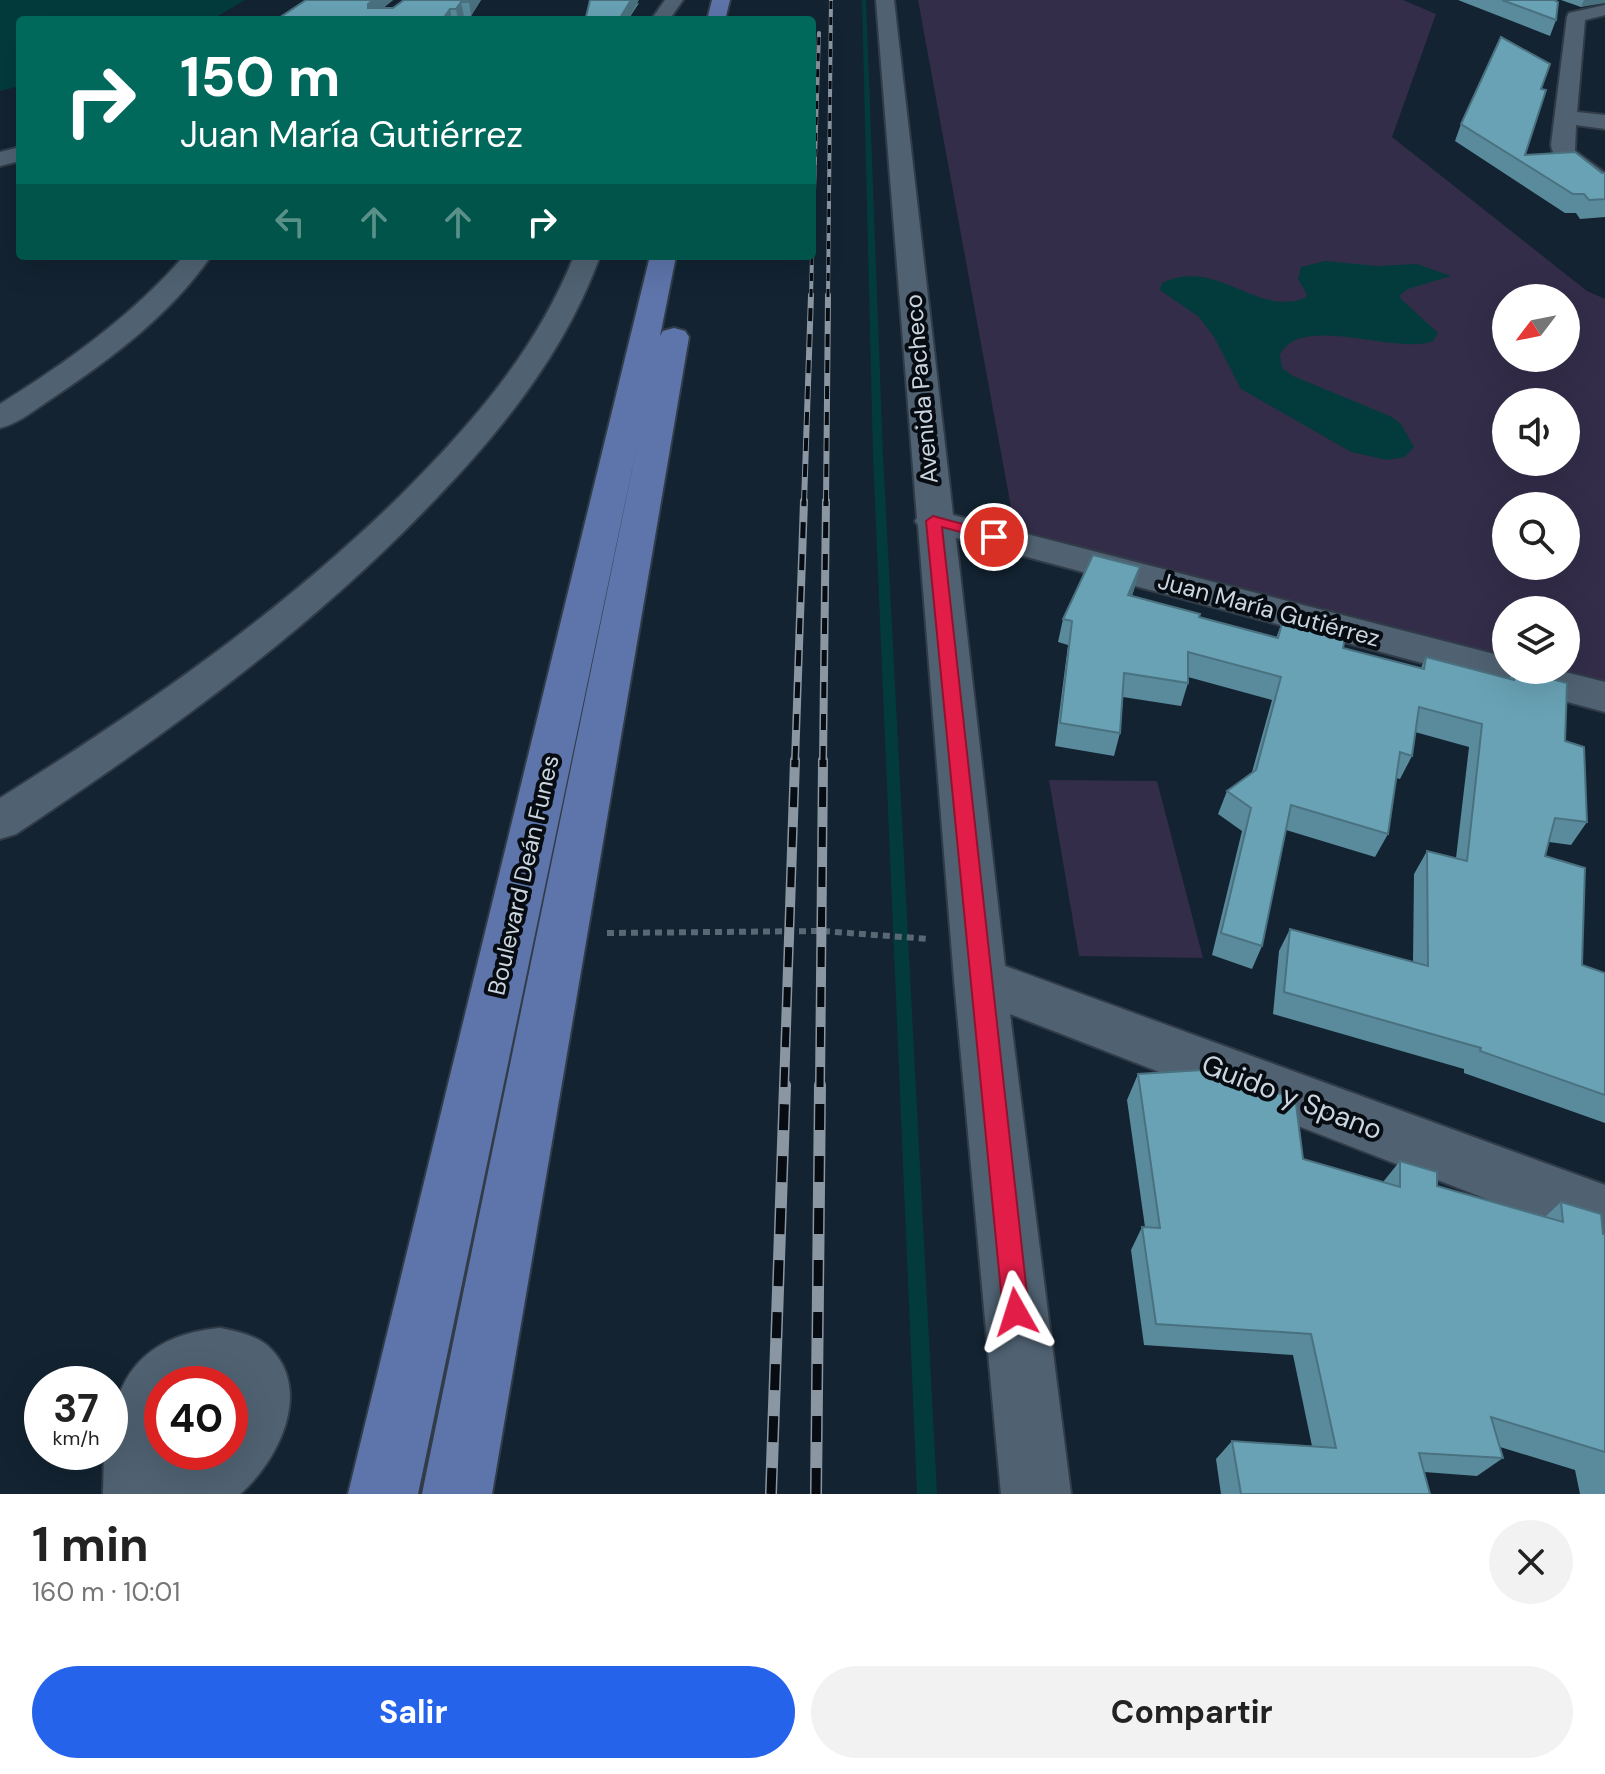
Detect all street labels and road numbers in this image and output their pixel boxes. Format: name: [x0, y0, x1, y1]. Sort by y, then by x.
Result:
street label: Avenida Pacheco: [897, 293, 945, 485]
street label: Juan María Gutiérrez: [1155, 564, 1383, 654]
street label: Boulevard Deán Funes: [480, 752, 566, 998]
street label: Guido y Spano: [1197, 1046, 1387, 1148]

